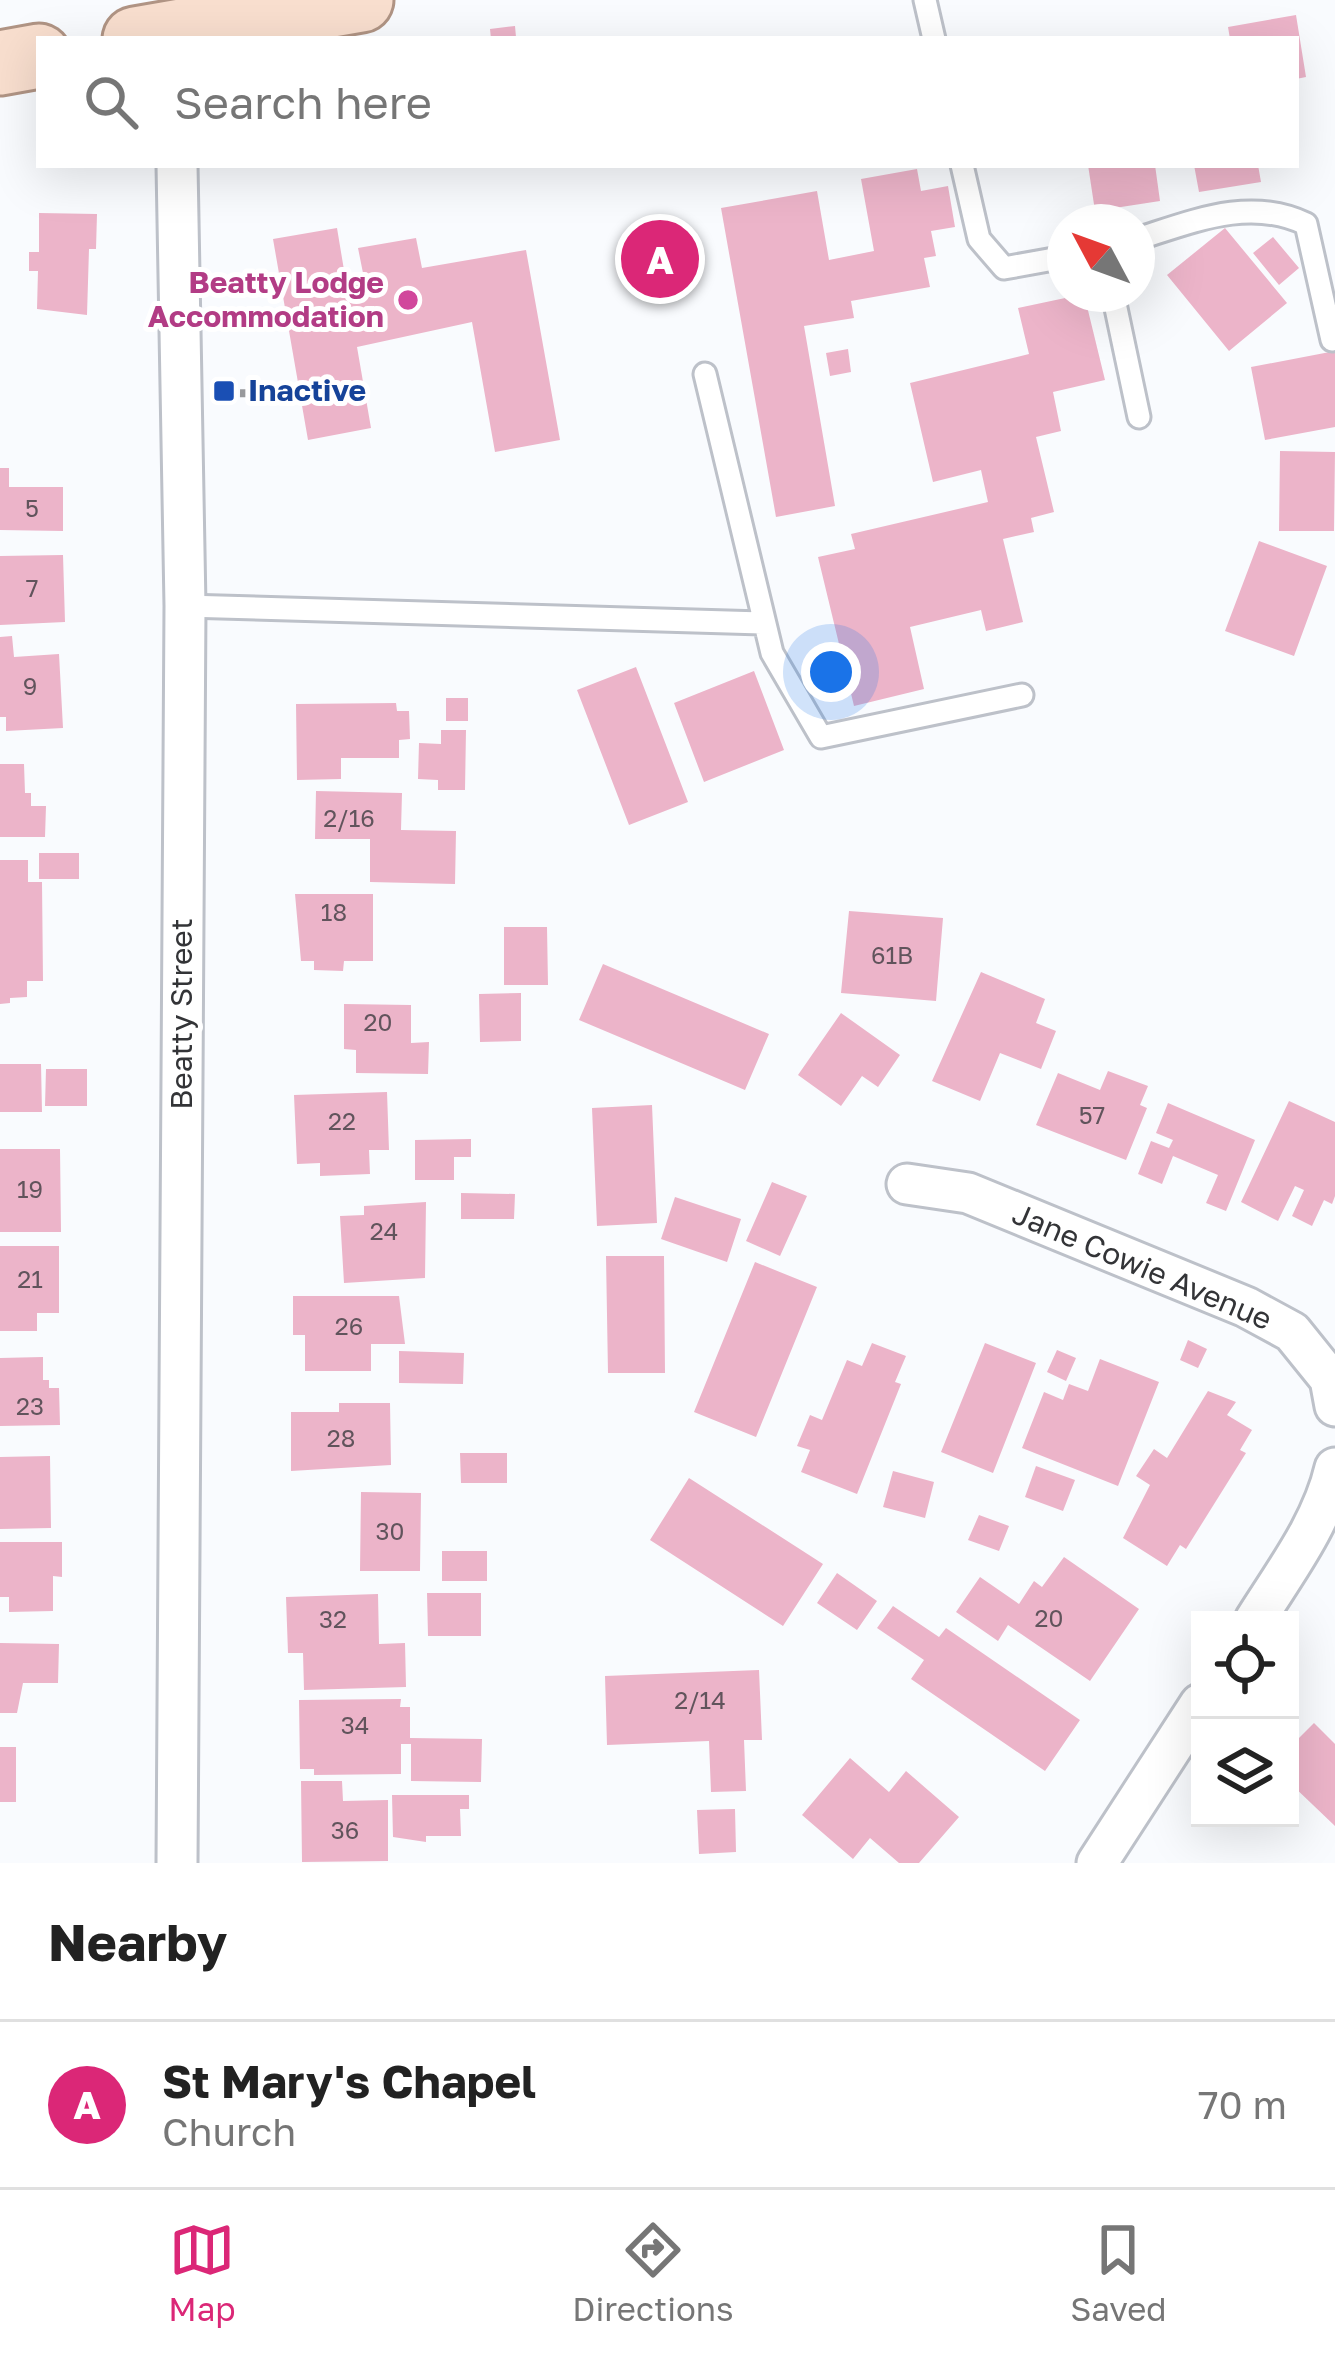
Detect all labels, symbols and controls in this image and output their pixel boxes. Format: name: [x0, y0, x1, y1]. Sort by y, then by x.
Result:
search box: [36, 36, 1299, 168]
icon: search: [78, 69, 144, 135]
text: Search here: [174, 75, 432, 129]
north arrow: [1047, 204, 1155, 312]
pin: A: [621, 214, 699, 304]
place label: Beatty Lodge Accommodation: [148, 264, 384, 334]
marker: Beatty Lodge Accommodation: [395, 287, 421, 313]
place label: Inactive: [248, 372, 366, 408]
marker: Inactive: [211, 378, 237, 404]
house number: 5: [25, 493, 39, 522]
house number: 7: [26, 573, 38, 602]
your location: [801, 642, 861, 702]
house number: 9: [23, 671, 37, 700]
house number: 2/16: [323, 803, 375, 832]
house number: 18: [321, 897, 347, 926]
street label: Beatty Street: [163, 918, 199, 1110]
house number: 61B: [871, 940, 913, 969]
house number: 20: [364, 1007, 392, 1036]
house number: 57: [1079, 1100, 1105, 1129]
house number: 22: [328, 1106, 356, 1135]
house number: 19: [17, 1174, 43, 1203]
street label: Jane Cowie Avenue: [1007, 1195, 1277, 1337]
house number: 24: [370, 1216, 398, 1245]
house number: 21: [17, 1264, 43, 1293]
house number: 26: [335, 1311, 363, 1340]
house number: 23: [16, 1391, 44, 1420]
house number: 28: [327, 1423, 355, 1452]
house number: 30: [376, 1516, 404, 1545]
house number: 20: [1035, 1603, 1063, 1632]
house number: 32: [319, 1604, 347, 1633]
map controls: [1191, 1611, 1299, 1827]
button: locate: [1191, 1611, 1299, 1719]
house number: 2/14: [674, 1685, 726, 1714]
house number: 34: [341, 1710, 369, 1739]
button: layers: [1191, 1719, 1299, 1827]
house number: 36: [331, 1815, 359, 1844]
text: Nearby: [48, 1911, 227, 1972]
text: St Mary's Chapel: [162, 2054, 536, 2108]
text: A: [73, 2081, 101, 2128]
text: 70 m: [1198, 2081, 1287, 2128]
text: Church: [162, 2108, 296, 2155]
tab: Map: [168, 2217, 236, 2328]
tab: Directions: [572, 2217, 734, 2328]
tab: Saved: [1070, 2217, 1167, 2328]

